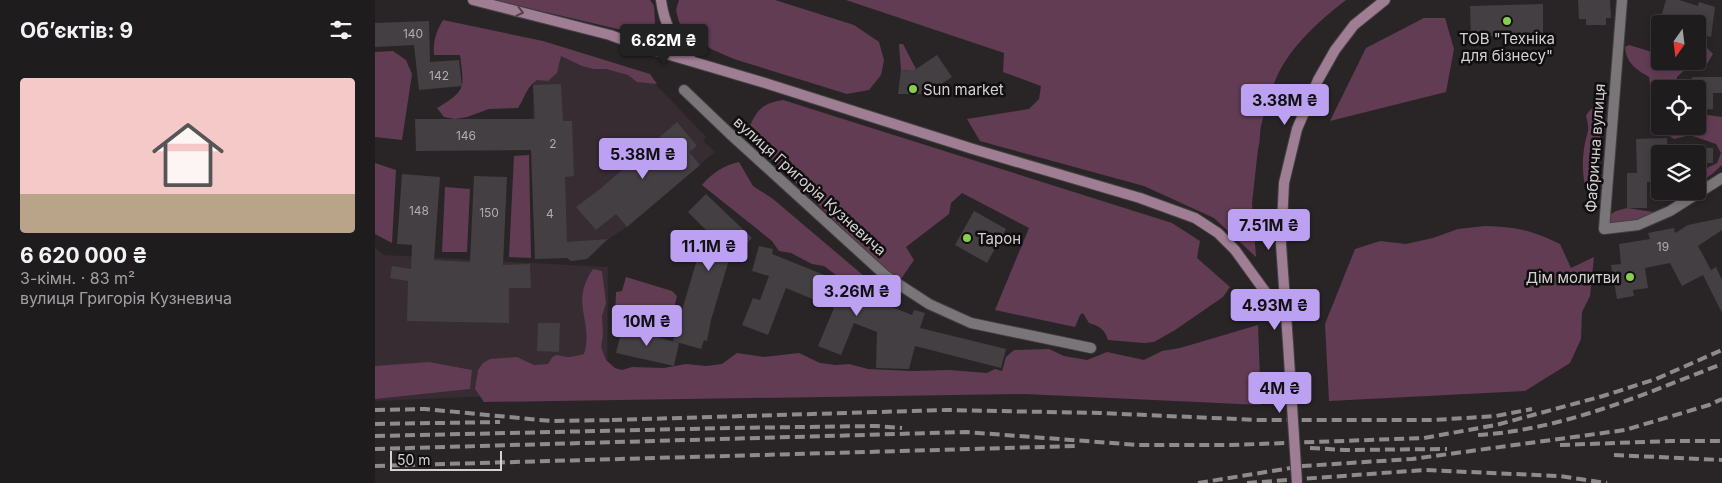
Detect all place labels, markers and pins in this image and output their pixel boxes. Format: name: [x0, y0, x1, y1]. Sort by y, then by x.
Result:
marker: ТОВ "Техніка для бізнесу": [1501, 15, 1513, 27]
pin: 6.62M ₴: [618, 23, 710, 66]
place label: ТОВ "Техніка для бізнесу": [1459, 29, 1555, 65]
place label: Sun market: [923, 80, 1004, 99]
marker: Sun market: [907, 83, 919, 95]
pin: 3.38M ₴: [1239, 84, 1331, 126]
pin: 5.38M ₴: [597, 138, 689, 180]
pin: 7.51M ₴: [1223, 208, 1315, 251]
place label: Тарон: [977, 229, 1021, 248]
pin: 11.1M ₴: [663, 230, 755, 272]
marker: Тарон: [961, 232, 973, 244]
place label: Дім молитви: [1526, 268, 1620, 287]
marker: Дім молитви: [1624, 271, 1636, 283]
pin: 3.26M ₴: [811, 274, 903, 317]
pin: 4.93M ₴: [1229, 288, 1321, 331]
pin: 10M ₴: [612, 304, 682, 347]
pin: 4M ₴: [1250, 372, 1310, 414]

